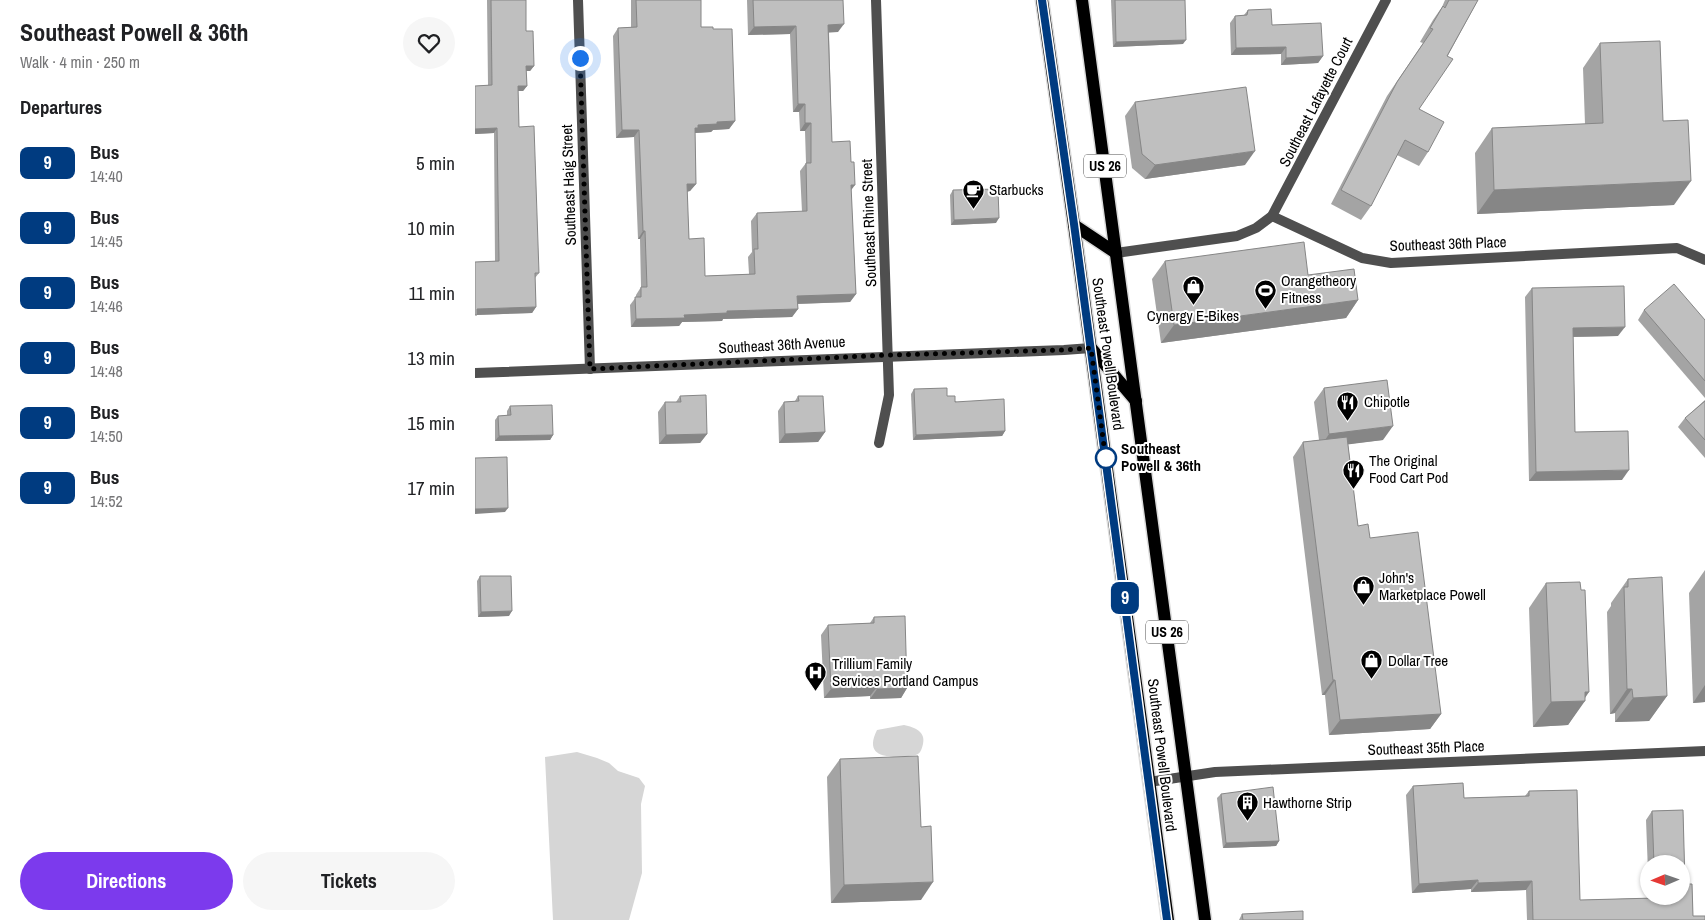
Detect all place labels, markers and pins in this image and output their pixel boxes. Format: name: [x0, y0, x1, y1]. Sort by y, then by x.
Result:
cafe icon: Starbucks: [961, 178, 985, 209]
place label: Starbucks: [989, 179, 1044, 200]
place label: Orangetheory Fitness: [1281, 270, 1357, 308]
shop icon: Cynergy E-Bikes: [1181, 275, 1205, 306]
sports icon: Orangetheory Fitness: [1253, 278, 1277, 309]
place label: Cynergy E-Bikes: [1147, 305, 1239, 326]
restaurant icon: Chipotle: [1336, 390, 1360, 421]
place label: Chipotle: [1364, 391, 1410, 412]
place label: Southeast Powell & 36th: [1121, 438, 1201, 476]
marker: Southeast Powell & 36th: [1095, 447, 1117, 469]
place label: The Original Food Cart Pod: [1369, 450, 1448, 488]
restaurant icon: The Original Food Cart Pod: [1341, 458, 1365, 489]
place label: John's Marketplace Powell: [1379, 567, 1486, 605]
shop icon: John's Marketplace Powell: [1351, 575, 1375, 606]
shop icon: Dollar Tree: [1360, 649, 1384, 680]
place label: Dollar Tree: [1388, 650, 1448, 671]
place label: Trillium Family Services Portland Campus: [832, 653, 978, 691]
hospital icon: Trillium Family Services Portland Campus: [804, 661, 828, 692]
building icon: Hawthorne Strip: [1235, 791, 1259, 822]
place label: Hawthorne Strip: [1263, 792, 1352, 813]

